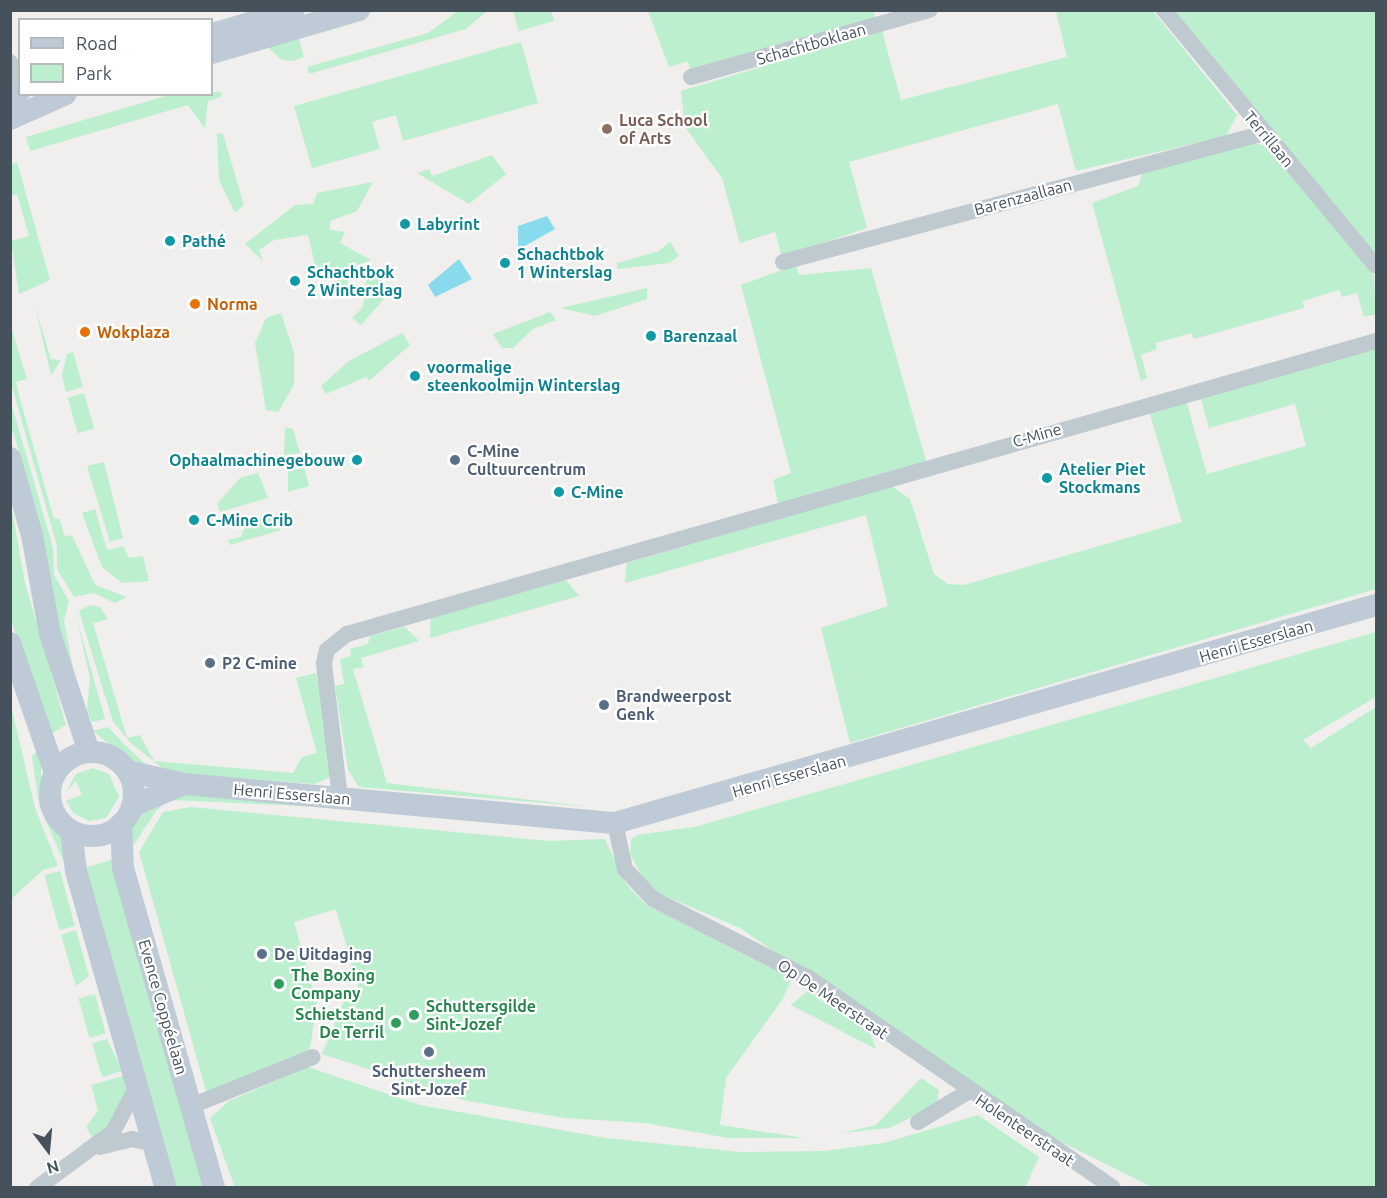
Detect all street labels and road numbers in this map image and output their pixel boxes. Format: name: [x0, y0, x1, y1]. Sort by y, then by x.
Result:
street label: Schachtboklaan: [754, 19, 868, 69]
street label: Terrillaan: [1240, 107, 1298, 171]
street label: Barenzaallaan: [972, 175, 1074, 219]
street label: C-Mine: [1010, 419, 1064, 451]
street label: Henri Esserslaan: [1197, 616, 1315, 666]
street label: Henri Esserslaan: [730, 751, 848, 801]
street label: Henri Esserslaan: [233, 779, 351, 809]
street label: Evence Coppéelaan: [135, 937, 191, 1077]
street label: Op De Meerstraat: [774, 955, 892, 1043]
street label: Holenteerstraat: [972, 1090, 1078, 1170]

